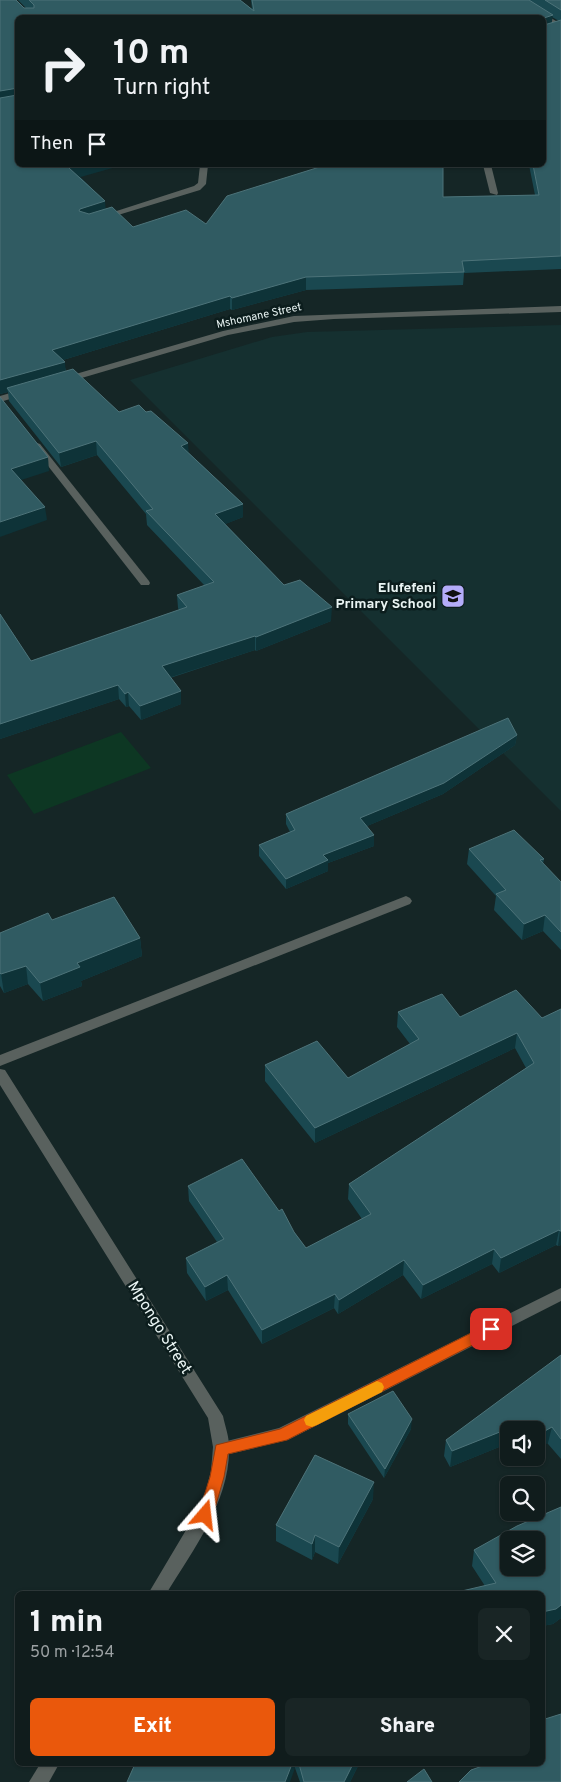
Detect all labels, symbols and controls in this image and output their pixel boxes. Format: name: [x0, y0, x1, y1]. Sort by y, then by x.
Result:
text: 10 m: [113, 32, 189, 76]
icon: right: [30, 35, 95, 100]
text: Turn right: [113, 75, 210, 102]
icon: arrive: [83, 130, 111, 158]
text: Then: [30, 132, 73, 156]
street label: Mshomane Street: [215, 300, 303, 332]
place label: Elufefeni Primary School: [335, 580, 436, 613]
school or university icon: Elufefeni Primary School: [440, 583, 466, 609]
street label: Mpongo Street: [122, 1278, 196, 1378]
pin: [470, 1308, 512, 1350]
icon: arrive: [477, 1315, 505, 1343]
map controls: [500, 1421, 545, 1576]
button: sound: [500, 1421, 545, 1466]
button: search: [500, 1476, 545, 1521]
position arrow: [178, 1488, 230, 1540]
button: layers: [500, 1531, 545, 1576]
text: 1 min: [30, 1605, 103, 1642]
button: close: [478, 1608, 530, 1660]
text: 50 m · 12:54: [30, 1643, 115, 1663]
button: Exit: [30, 1698, 275, 1756]
button: Share: [285, 1698, 530, 1756]

